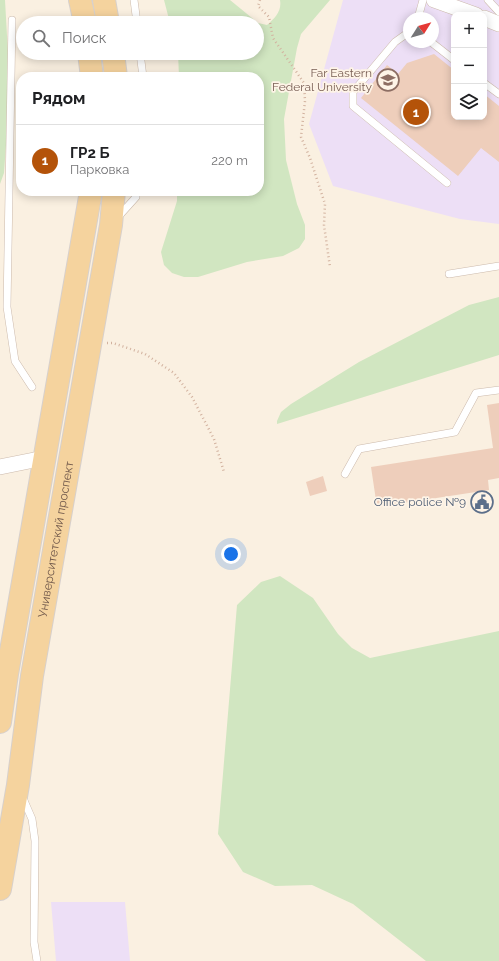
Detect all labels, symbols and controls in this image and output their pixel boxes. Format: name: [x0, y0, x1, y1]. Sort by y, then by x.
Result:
north arrow: [403, 12, 439, 48]
map controls: [451, 12, 487, 120]
button: +: [451, 12, 487, 48]
search box: [16, 16, 264, 60]
icon: search: [30, 27, 52, 49]
text: Поиск: [62, 29, 107, 47]
button: −: [451, 48, 487, 84]
place label: Far Eastern Federal University: [272, 66, 372, 94]
school or university icon: Far Eastern Federal University: [375, 67, 401, 93]
button: layers: [451, 84, 487, 120]
text: Рядом: [32, 88, 85, 108]
pin: 1: [403, 97, 429, 127]
text: ГР2 Б: [70, 144, 109, 162]
text: 1: [42, 153, 48, 168]
text: 220 m: [211, 153, 248, 168]
text: Парковка: [70, 162, 129, 177]
street label: Университетский проспект: [35, 460, 77, 619]
public building icon: Office police №9: [469, 489, 495, 515]
place label: Office police №9: [374, 495, 466, 509]
your location: [221, 544, 241, 564]

